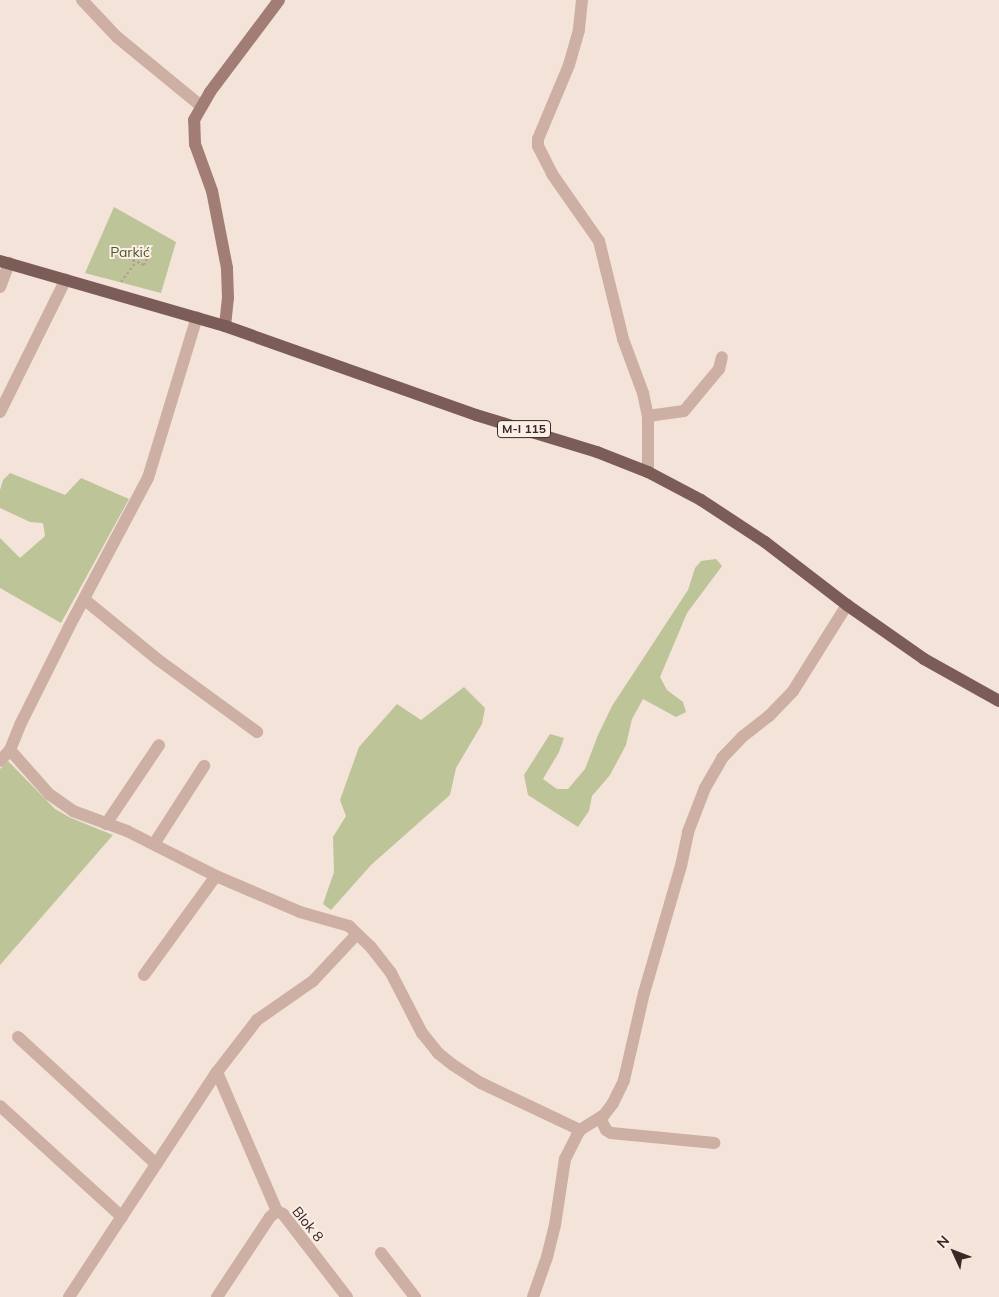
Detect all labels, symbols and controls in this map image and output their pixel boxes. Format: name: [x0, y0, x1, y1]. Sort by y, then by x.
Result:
park label: Parkić: [110, 244, 150, 260]
road number: M-I 115: [496, 419, 552, 438]
street label: Blok 8: [289, 1203, 327, 1245]
north arrow: [929, 1227, 979, 1277]
text: N: [933, 1232, 953, 1252]

